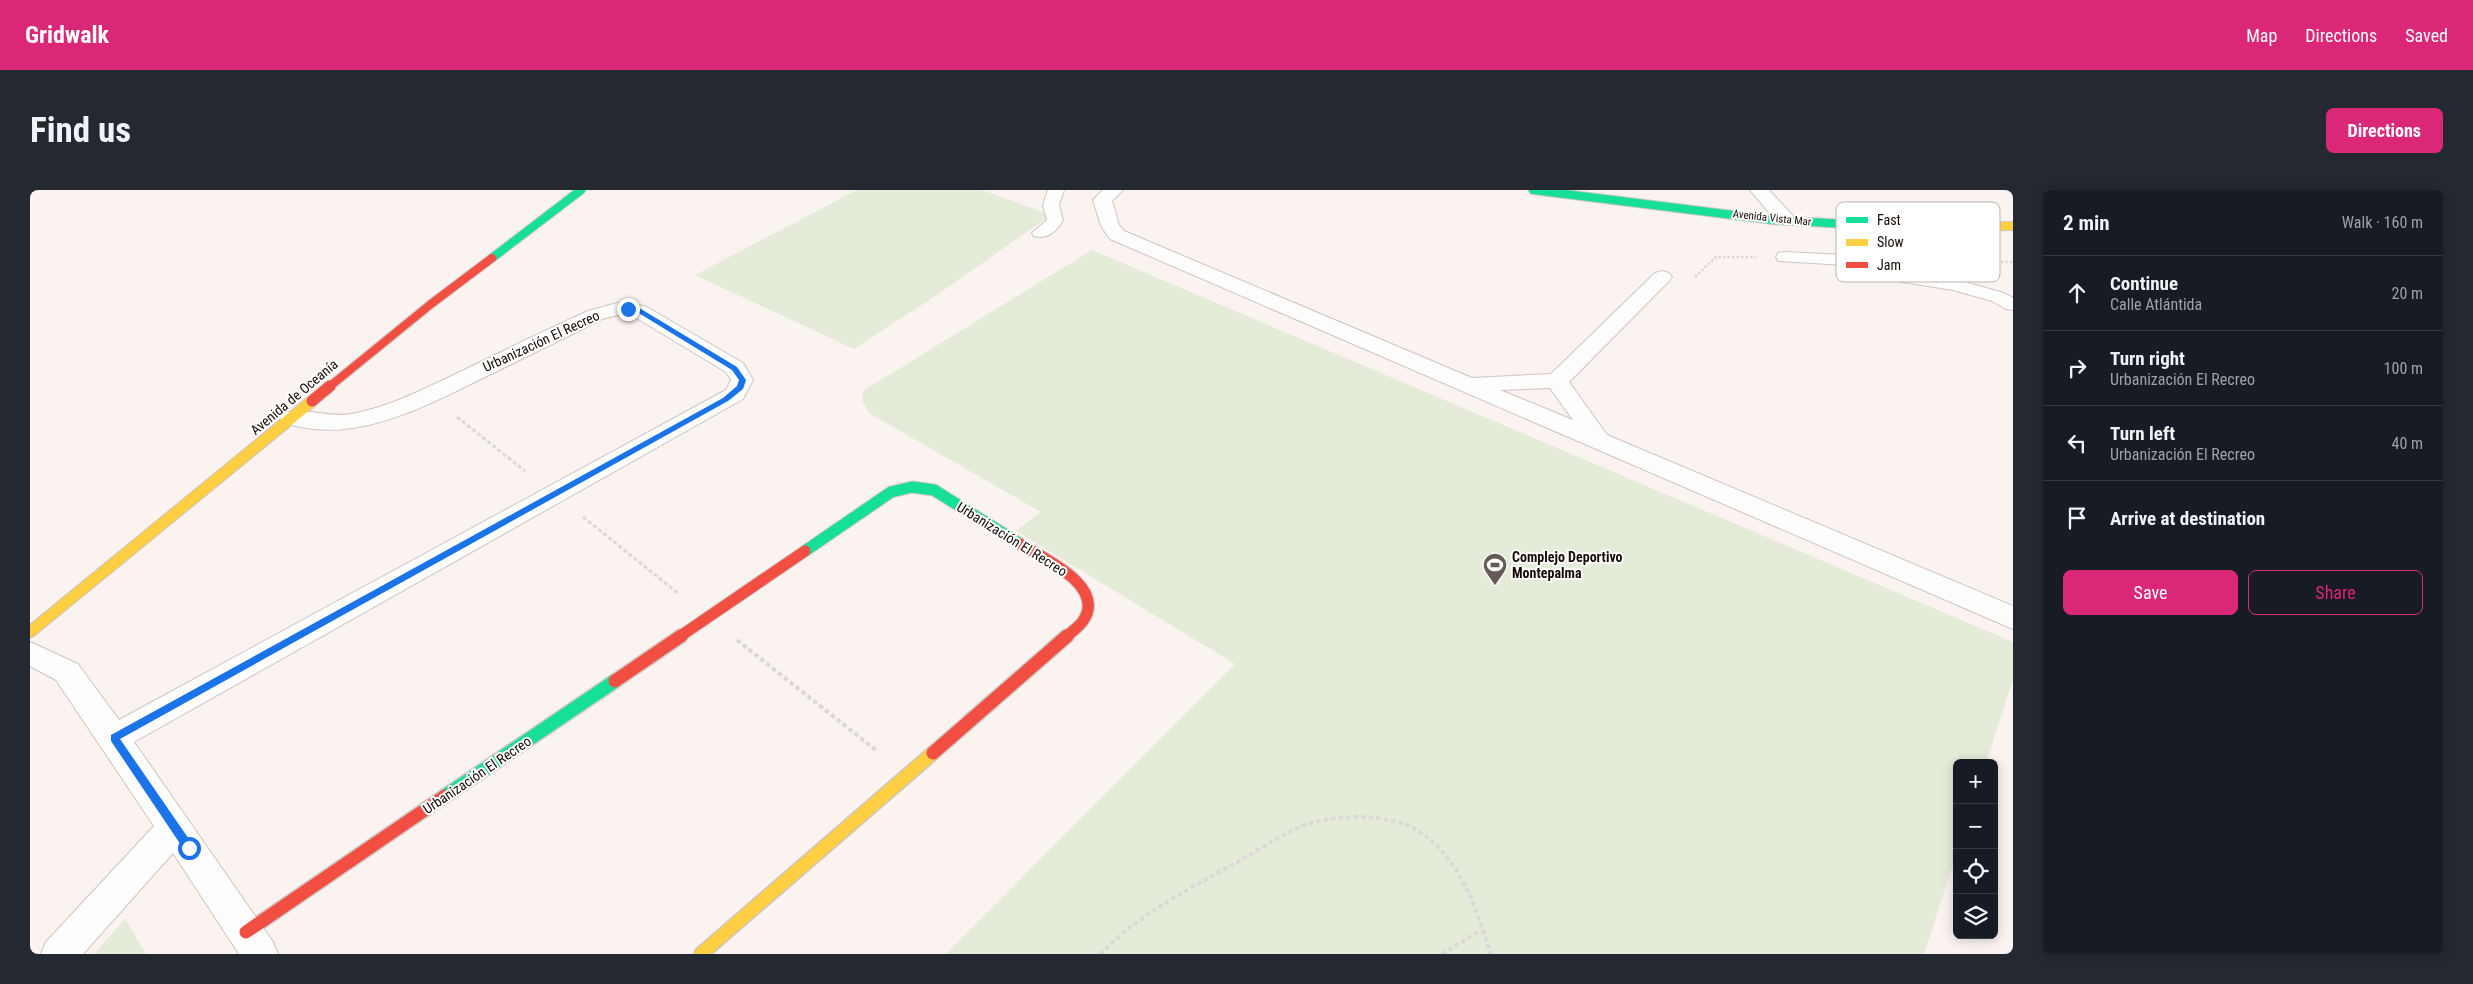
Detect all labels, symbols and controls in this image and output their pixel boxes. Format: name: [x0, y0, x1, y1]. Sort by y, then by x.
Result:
text: Gridwalk: [25, 21, 109, 49]
text: Map: [2246, 25, 2277, 46]
text: Directions: [2305, 25, 2377, 46]
text: Saved: [2405, 25, 2448, 46]
button: Directions: [2326, 108, 2443, 153]
text: Find us: [30, 110, 131, 151]
legend: [1836, 202, 2000, 282]
street label: Avenida Vista Mar: [1732, 207, 1812, 229]
text: 2 min: [2063, 211, 2110, 235]
text: Fast: [1877, 212, 1901, 228]
text: Walk · 160 m: [2342, 213, 2423, 232]
text: Slow: [1877, 234, 1904, 250]
text: Jam: [1877, 257, 1901, 273]
text: Continue: [2110, 272, 2178, 295]
icon: ahead: [2063, 279, 2091, 307]
text: 20 m: [2391, 284, 2423, 303]
text: Calle Atlántida: [2110, 295, 2202, 314]
route end: [617, 298, 640, 321]
street label: Urbanización El Recreo: [480, 307, 602, 375]
text: Turn right: [2110, 347, 2185, 370]
icon: right: [2063, 354, 2091, 382]
street label: Avenida de Oceanía: [247, 356, 341, 438]
text: 100 m: [2384, 359, 2423, 378]
text: Urbanización El Recreo: [2110, 370, 2255, 389]
text: Turn left: [2110, 422, 2175, 445]
icon: left: [2063, 429, 2091, 457]
text: 40 m: [2391, 434, 2423, 453]
text: Urbanización El Recreo: [2110, 445, 2255, 464]
street label: Urbanización El Recreo: [954, 499, 1070, 579]
icon: arrive: [2063, 504, 2091, 532]
text: Arrive at destination: [2110, 507, 2265, 530]
place label: Complejo Deportivo Montepalma: [1512, 549, 1623, 581]
sports icon: Complejo Deportivo Montepalma: [1482, 552, 1508, 586]
button: Save: [2063, 570, 2238, 615]
button: Share: [2248, 570, 2423, 615]
street label: Urbanización El Recreo: [420, 733, 534, 817]
map controls: [1953, 759, 1998, 939]
button: +: [1953, 759, 1998, 804]
button: −: [1953, 804, 1998, 849]
route start: [178, 837, 201, 860]
button: locate: [1953, 849, 1998, 894]
button: layers: [1953, 894, 1998, 939]

